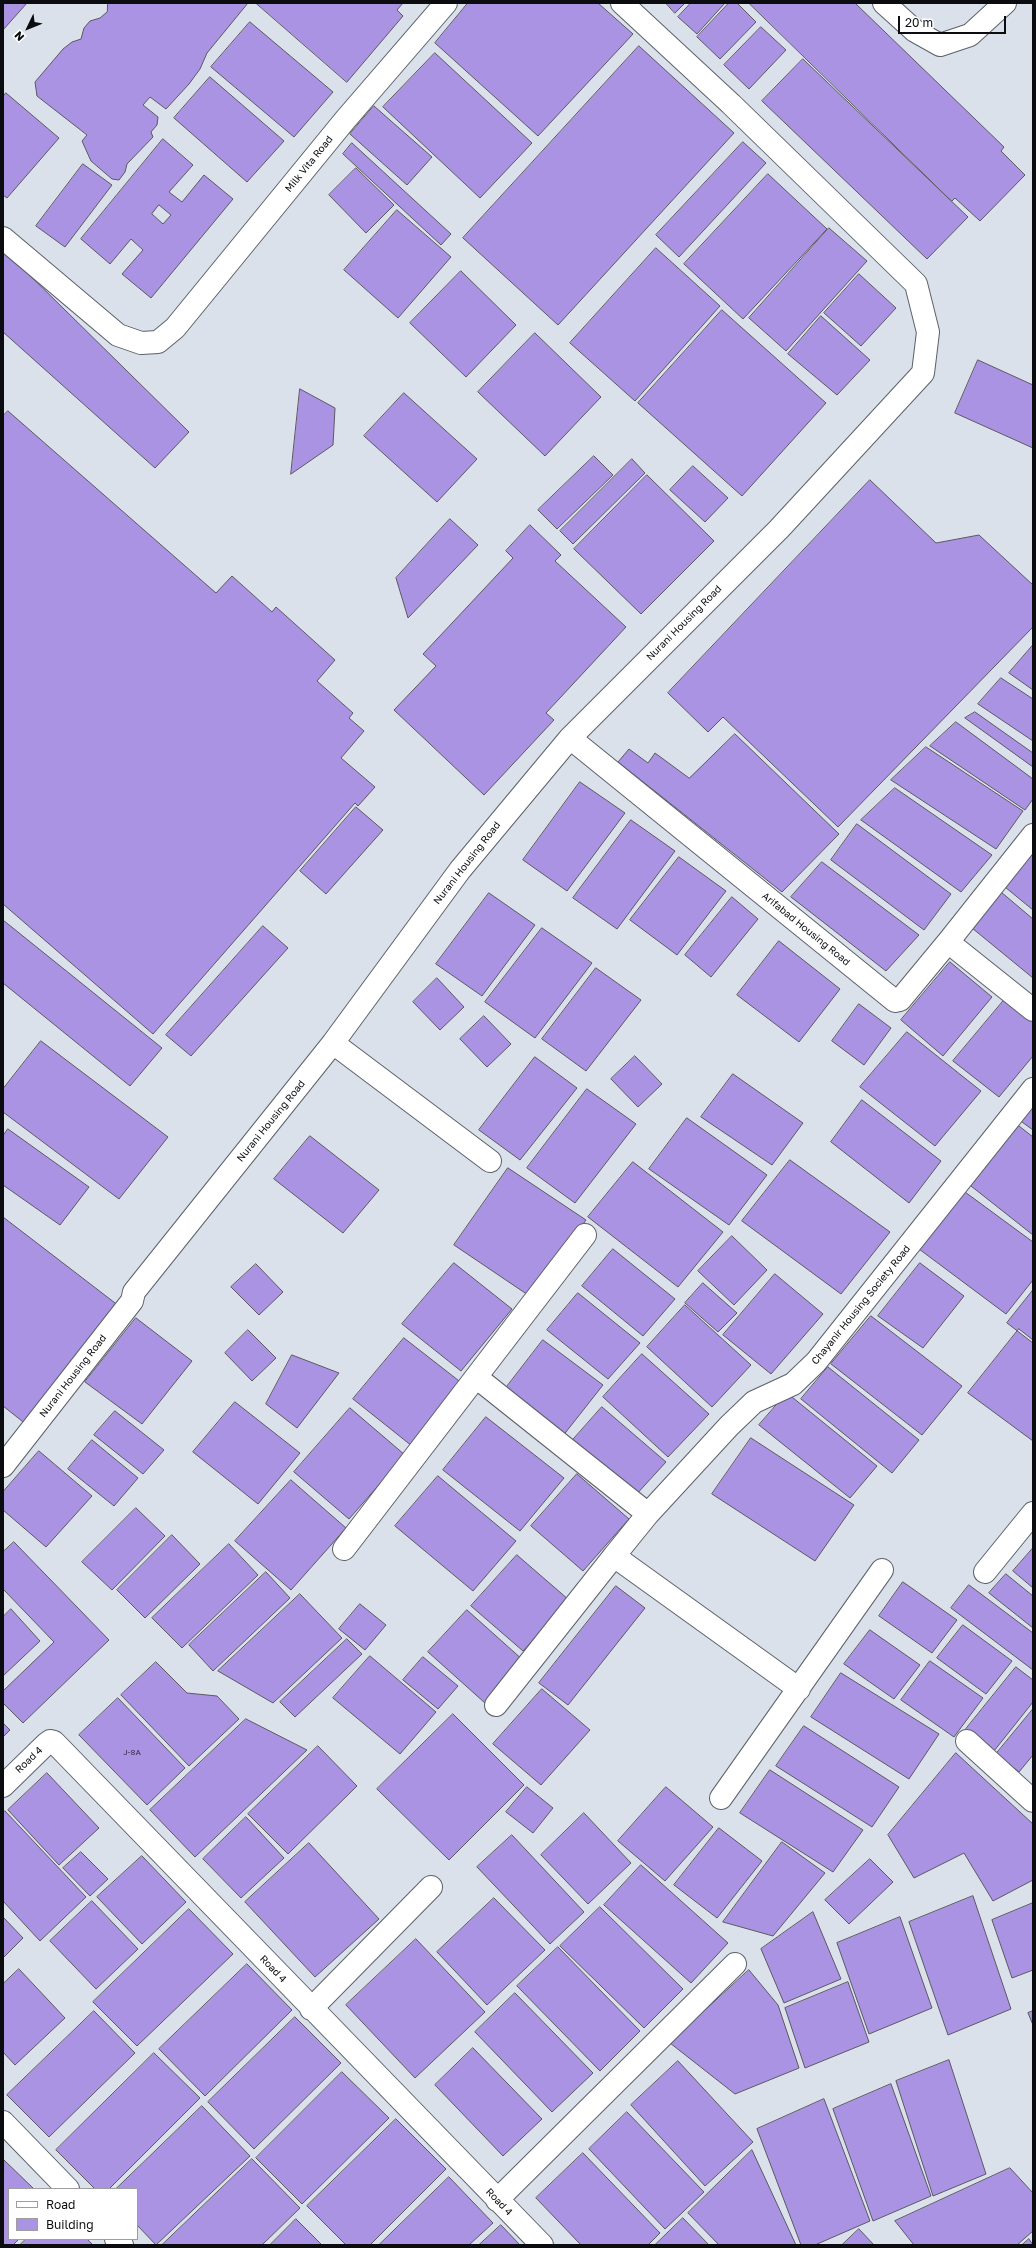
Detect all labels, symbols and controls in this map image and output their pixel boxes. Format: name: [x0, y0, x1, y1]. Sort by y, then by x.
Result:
north arrow: [8, 8, 48, 48]
scale bar: [900, 8, 1008, 34]
text: 20 m: [905, 15, 933, 30]
text: N: [11, 29, 26, 44]
street label: Milk Vita Road: [283, 134, 335, 194]
street label: Nurani Housing Road: [644, 583, 724, 663]
street label: Nurani Housing Road: [431, 819, 503, 907]
street label: Arifabad Housing Road: [760, 890, 852, 968]
street label: Nurani Housing Road: [234, 1078, 308, 1164]
street label: Chayanir Housing Society Road: [809, 1243, 913, 1367]
street label: Nurani Housing Road: [37, 1332, 109, 1420]
street label: Road 4: [13, 1744, 45, 1776]
house number: J-8A: [123, 1747, 141, 1757]
street label: Road 4: [257, 1953, 289, 1985]
street label: Road 4: [483, 2186, 515, 2218]
legend: [8, 2188, 138, 2240]
text: Road: [46, 2197, 75, 2212]
text: Building: [46, 2217, 94, 2232]

